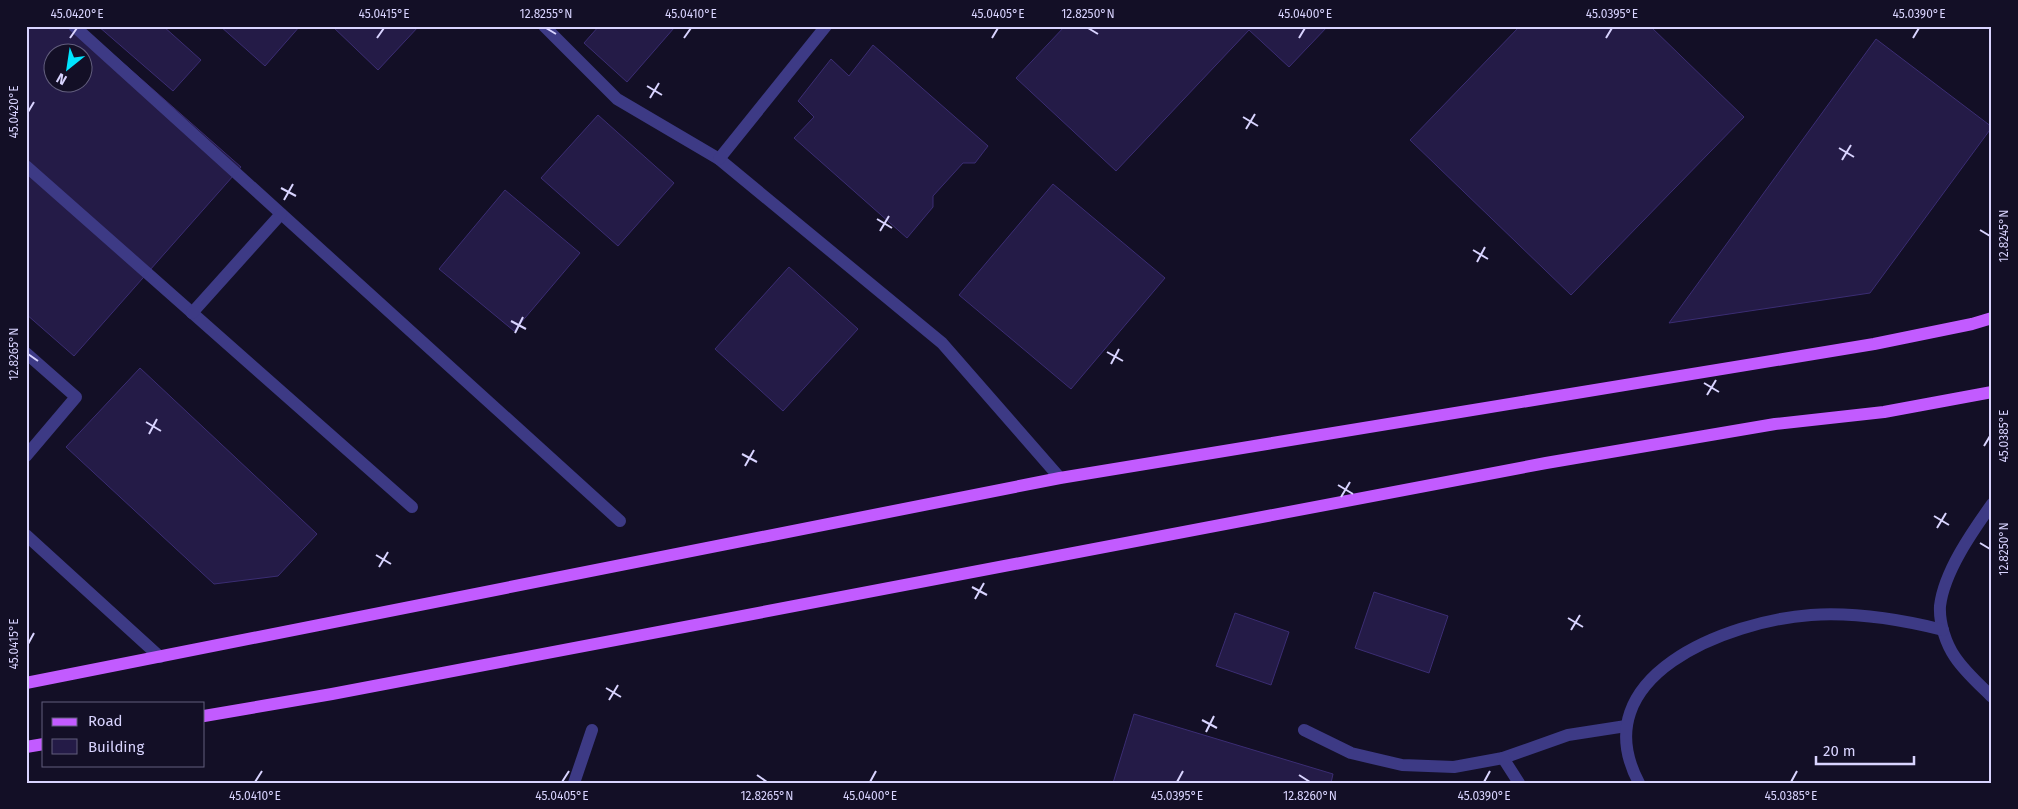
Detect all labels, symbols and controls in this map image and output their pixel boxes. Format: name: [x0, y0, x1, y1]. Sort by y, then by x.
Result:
text: 45.0420°E: [50, 7, 104, 21]
text: 45.0415°E: [358, 7, 410, 21]
text: 12.8255°N: [520, 7, 572, 21]
text: 45.0410°E: [665, 7, 717, 21]
text: 45.0405°E: [971, 7, 1025, 21]
text: 12.8250°N: [1061, 7, 1115, 21]
text: 45.0400°E: [1278, 7, 1332, 21]
text: 45.0395°E: [1586, 7, 1638, 21]
text: 45.0390°E: [1892, 7, 1946, 21]
north arrow: [42, 42, 92, 92]
text: N: [53, 69, 70, 89]
text: 45.0420°E: [7, 85, 21, 139]
text: 12.8245°N: [1997, 210, 2011, 262]
text: 12.8265°N: [7, 327, 21, 381]
text: 45.0385°E: [1997, 410, 2011, 462]
text: 12.8250°N: [1997, 522, 2011, 576]
text: 45.0415°E: [7, 618, 21, 670]
legend: [42, 702, 205, 766]
text: Road: [88, 712, 123, 730]
scale bar: [1816, 734, 1913, 766]
text: Building: [88, 738, 144, 756]
text: 20 m: [1823, 742, 1856, 760]
text: 45.0410°E: [229, 789, 281, 803]
text: 45.0405°E: [535, 789, 589, 803]
text: 12.8265°N: [740, 789, 794, 803]
text: 45.0400°E: [843, 789, 897, 803]
text: 45.0395°E: [1151, 789, 1203, 803]
text: 12.8260°N: [1283, 789, 1337, 803]
text: 45.0390°E: [1457, 789, 1511, 803]
text: 45.0385°E: [1765, 789, 1817, 803]

